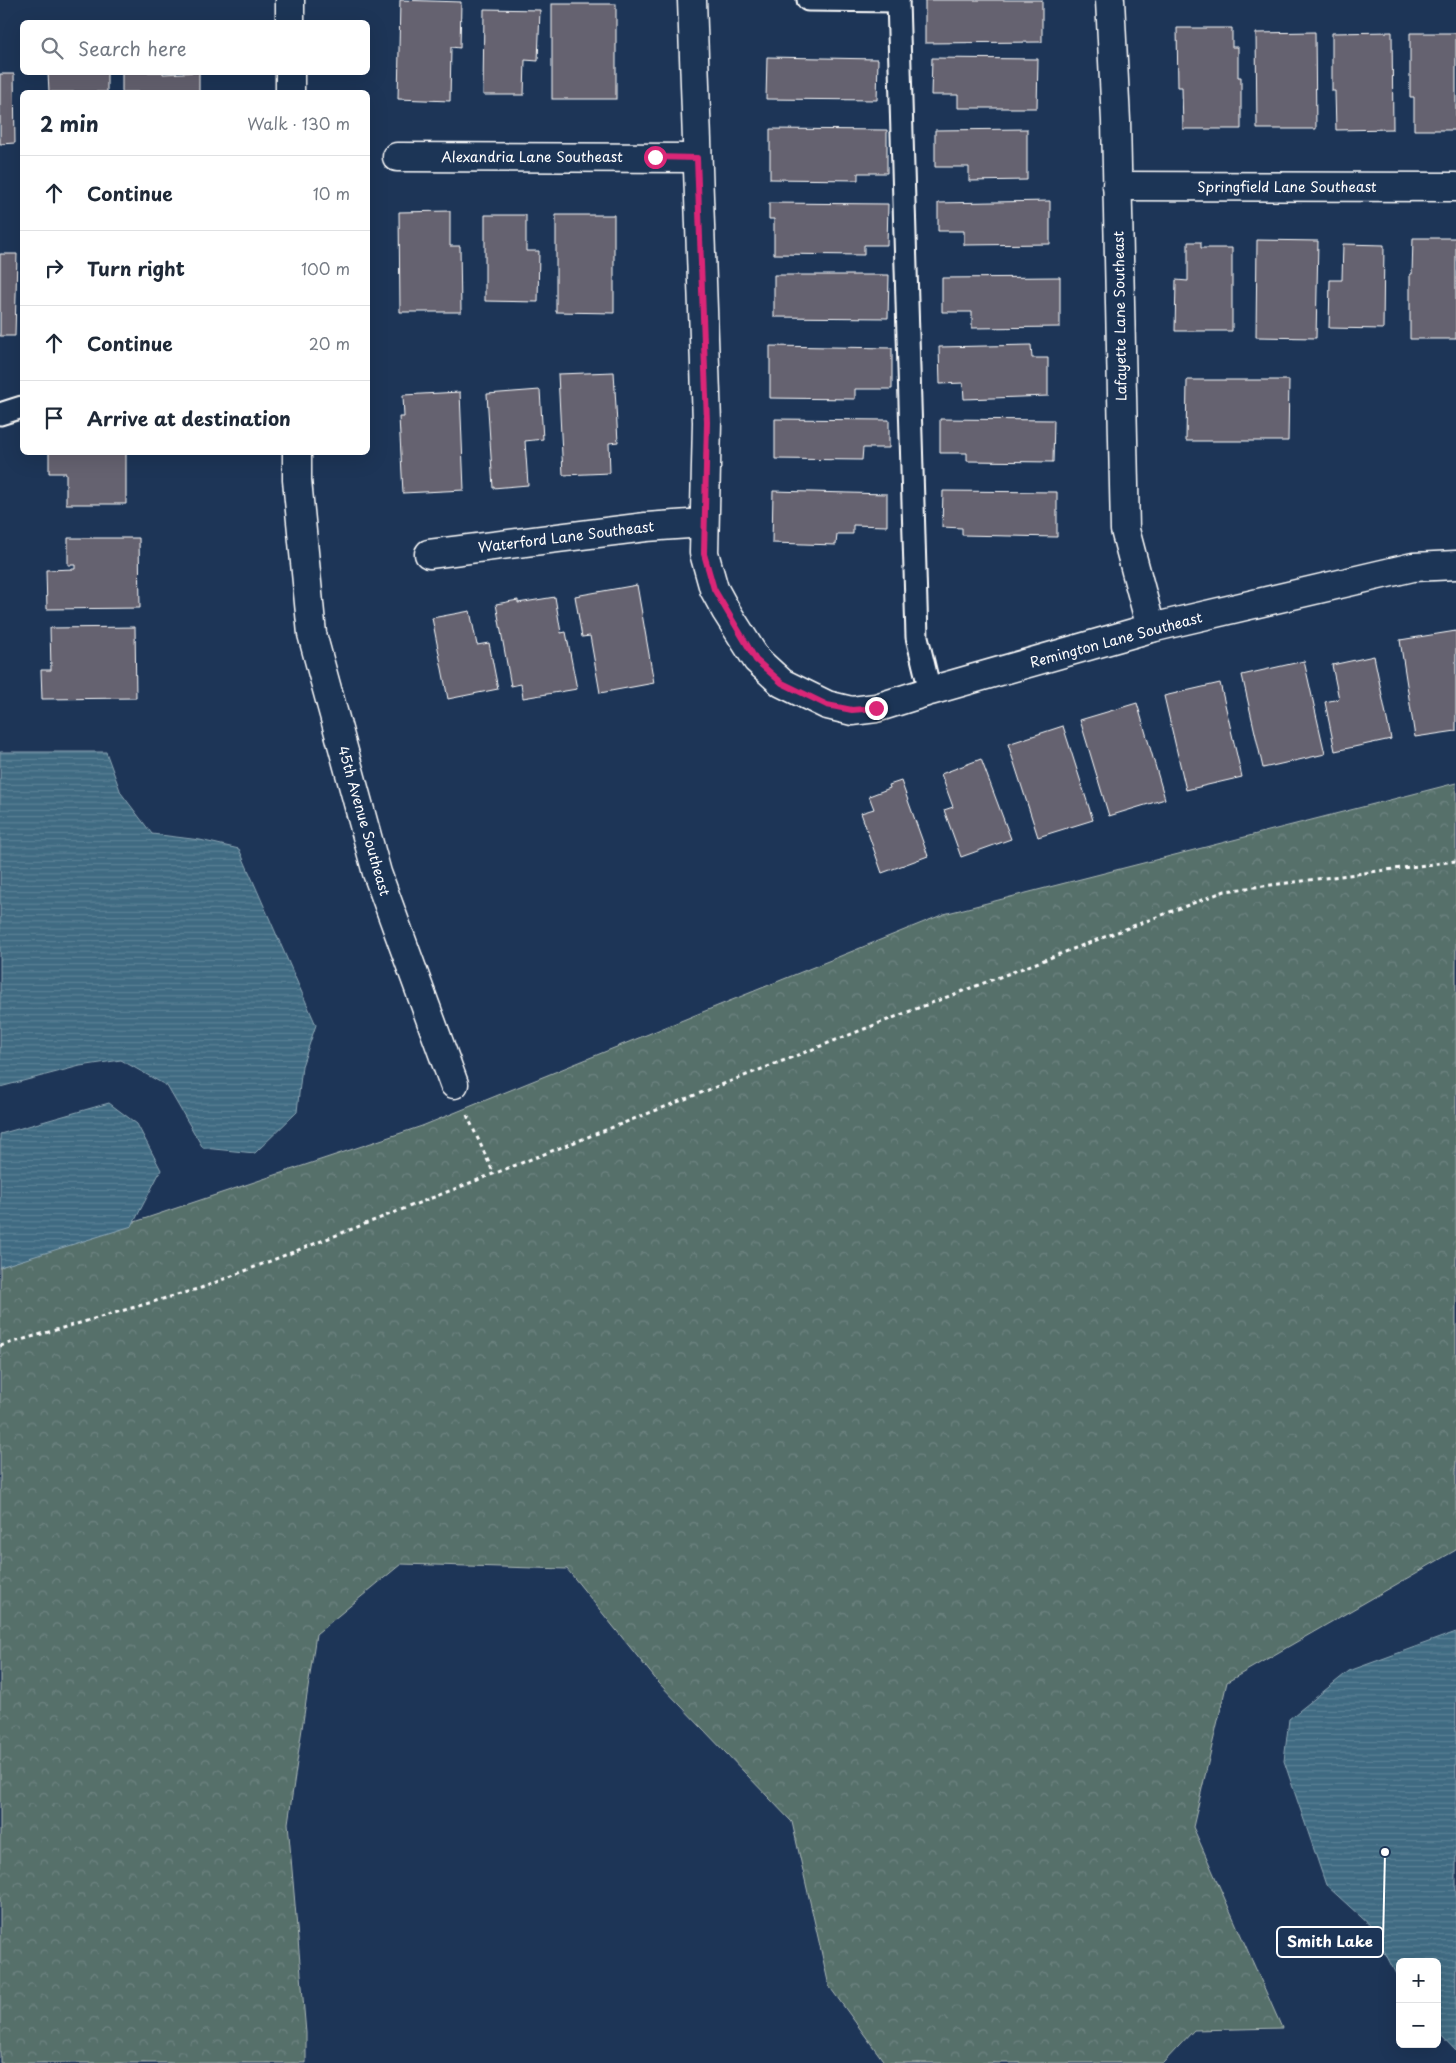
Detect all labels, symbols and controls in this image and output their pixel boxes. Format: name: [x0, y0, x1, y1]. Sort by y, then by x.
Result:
search box: [20, 20, 370, 75]
icon: search: [38, 34, 66, 62]
text: Search here: [78, 34, 187, 62]
text: 2 min: [40, 107, 99, 139]
text: Walk · 130 m: [247, 111, 350, 135]
street label: Alexandria Lane Southeast: [441, 146, 623, 167]
route start: [644, 146, 667, 169]
street label: Springfield Lane Southeast: [1197, 176, 1377, 197]
icon: ahead: [40, 179, 68, 207]
text: Continue: [87, 179, 173, 207]
text: 10 m: [313, 181, 350, 205]
street label: Lafayette Lane Southeast: [1108, 230, 1131, 401]
icon: right: [40, 254, 68, 282]
text: Turn right: [87, 254, 185, 282]
text: 100 m: [301, 256, 350, 280]
icon: ahead: [40, 329, 68, 357]
text: Continue: [87, 329, 173, 357]
text: 20 m: [309, 331, 350, 355]
icon: arrive: [40, 404, 68, 432]
text: Arrive at destination: [87, 404, 291, 432]
street label: Waterford Lane Southeast: [477, 515, 655, 558]
street label: Remington Lane Southeast: [1027, 606, 1205, 673]
route end: [865, 697, 888, 720]
street label: 45th Avenue Southeast: [333, 743, 396, 899]
callout: Smith Lake: [1277, 1927, 1383, 1957]
text: Smith Lake: [1287, 1929, 1373, 1952]
map controls: [1396, 1958, 1441, 2048]
button: +: [1396, 1958, 1441, 2003]
button: −: [1396, 2003, 1441, 2048]

